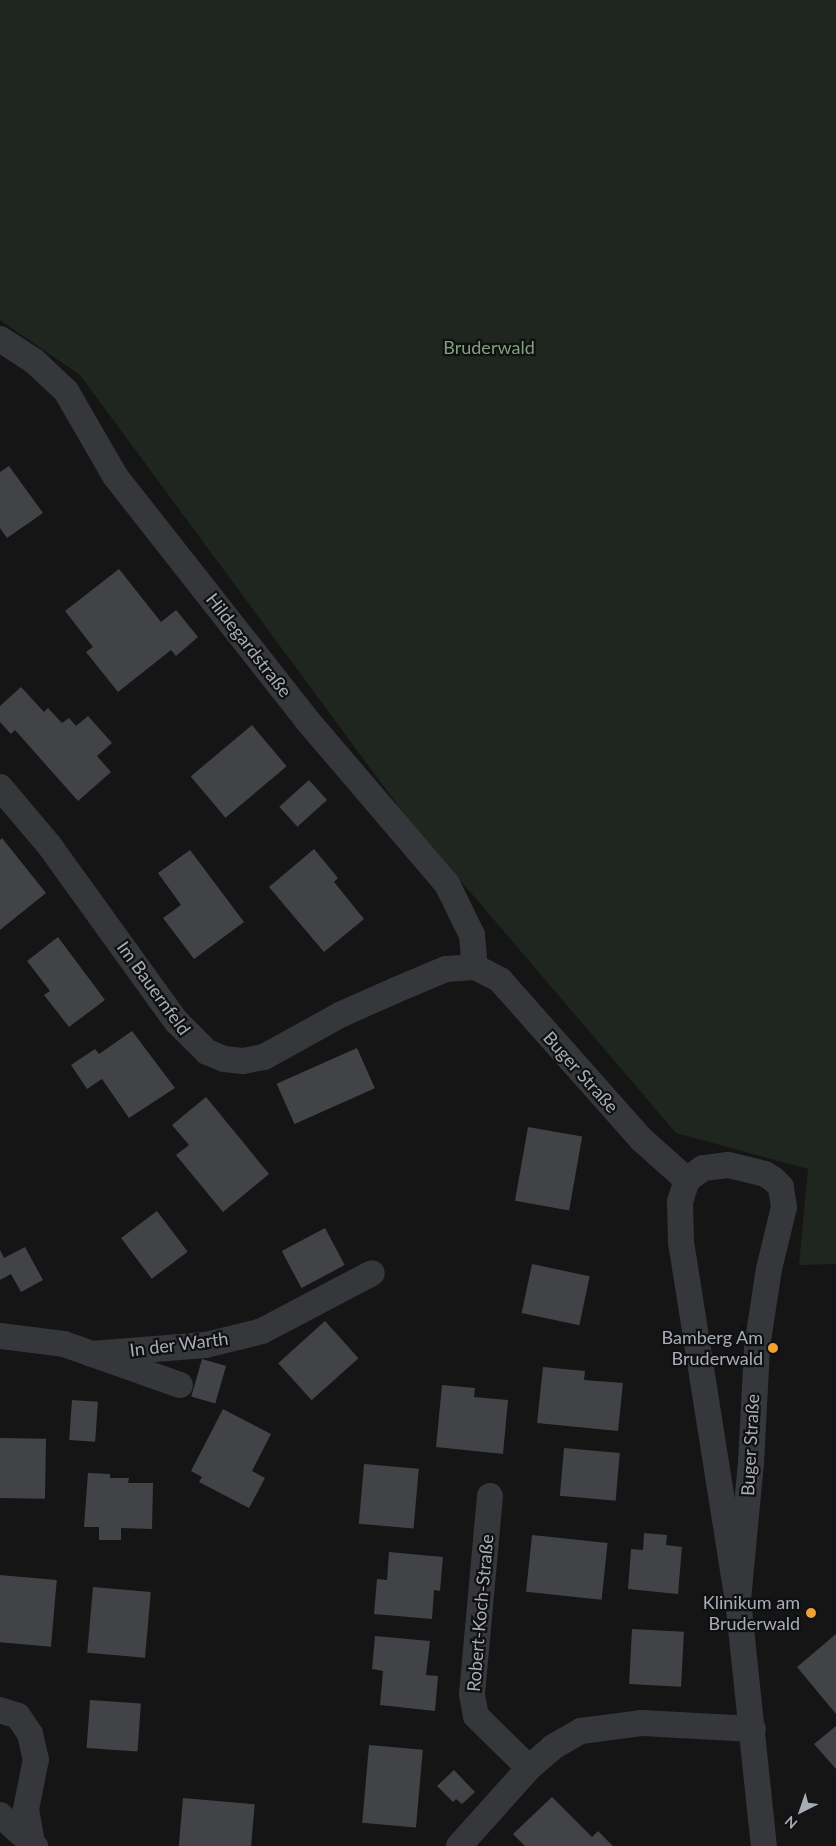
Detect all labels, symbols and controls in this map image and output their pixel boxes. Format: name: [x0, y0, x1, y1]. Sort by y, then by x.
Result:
park label: Bruderwald: [443, 336, 535, 358]
street label: Hildegardstraße: [202, 589, 296, 701]
street label: Im Bauernfeld: [113, 937, 195, 1039]
street label: Buger Straße: [539, 1027, 623, 1117]
street label: In der Warth: [128, 1327, 230, 1361]
place label: Bamberg Am Bruderwald: [661, 1327, 763, 1370]
marker: Bamberg Am Bruderwald: [767, 1342, 779, 1354]
street label: Buger Straße: [737, 1393, 763, 1497]
street label: Robert-Koch-Straße: [462, 1533, 498, 1693]
place label: Klinikum am Bruderwald: [703, 1592, 800, 1635]
marker: Klinikum am Bruderwald: [804, 1606, 818, 1620]
north arrow: [776, 1786, 826, 1836]
text: N: [781, 1813, 800, 1833]

